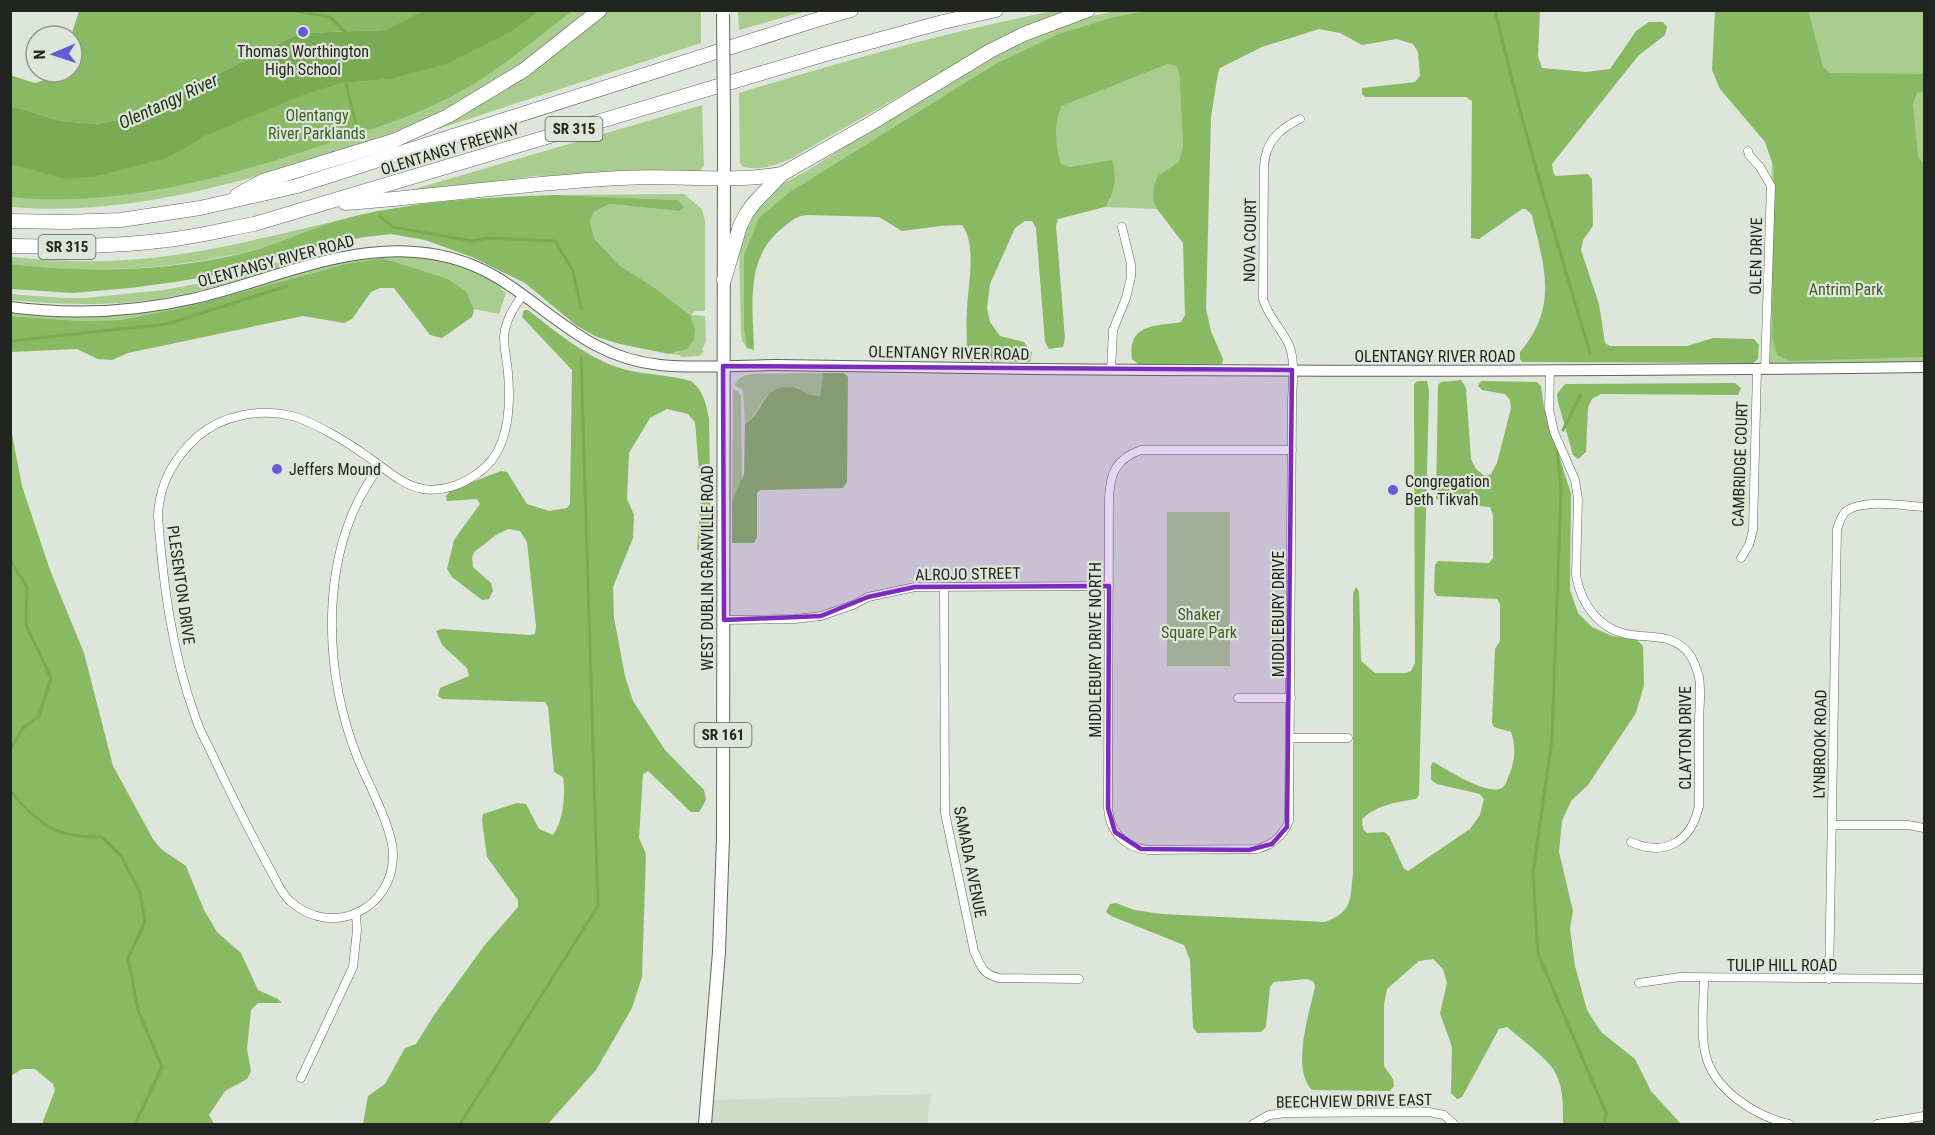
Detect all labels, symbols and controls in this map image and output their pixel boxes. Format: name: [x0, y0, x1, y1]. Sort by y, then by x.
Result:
north arrow: [24, 24, 84, 84]
marker: Thomas Worthington High School: [296, 25, 310, 39]
place label: Thomas Worthington High School: [237, 42, 369, 79]
text: N: [30, 49, 49, 60]
water label: Olentangy River: [115, 69, 222, 133]
park label: Olentangy River Parklands: [268, 106, 366, 143]
road number: SR 315: [546, 117, 602, 141]
street label: OLENTANGY FREEWAY: [378, 119, 522, 179]
street label: NOVA COURT: [1240, 198, 1260, 282]
street label: OLEN DRIVE: [1746, 217, 1766, 295]
street label: OLENTANGY RIVER ROAD: [196, 231, 356, 291]
road number: SR 315: [38, 235, 96, 259]
park label: Antrim Park: [1809, 280, 1884, 299]
street label: OLENTANGY RIVER ROAD: [868, 342, 1030, 364]
street label: OLENTANGY RIVER ROAD: [1354, 347, 1516, 366]
street label: CAMBRIDGE COURT: [1728, 401, 1752, 527]
place label: Jeffers Mound: [289, 460, 381, 479]
marker: Jeffers Mound: [270, 462, 284, 476]
street label: WEST DUBLIN GRANVILLE ROAD: [698, 465, 717, 671]
place label: Congregation Beth Tikvah: [1405, 472, 1490, 509]
marker: Congregation Beth Tikvah: [1386, 483, 1400, 497]
street label: PLESENTON DRIVE: [163, 524, 199, 646]
street label: MIDDLEBURY DRIVE: [1269, 551, 1288, 677]
street label: MIDDLEBURY DRIVE NORTH: [1086, 562, 1105, 738]
street label: ALROJO STREET: [915, 564, 1021, 584]
park label: Shaker Square Park: [1161, 605, 1238, 642]
street label: CLAYTON DRIVE: [1676, 686, 1695, 790]
street label: LYNBROOK ROAD: [1810, 689, 1830, 799]
road number: SR 161: [694, 723, 752, 747]
street label: SAMADA AVENUE: [950, 805, 990, 919]
street label: TULIP HILL ROAD: [1727, 956, 1837, 975]
street label: BEECHVIEW DRIVE EAST: [1276, 1090, 1432, 1112]

